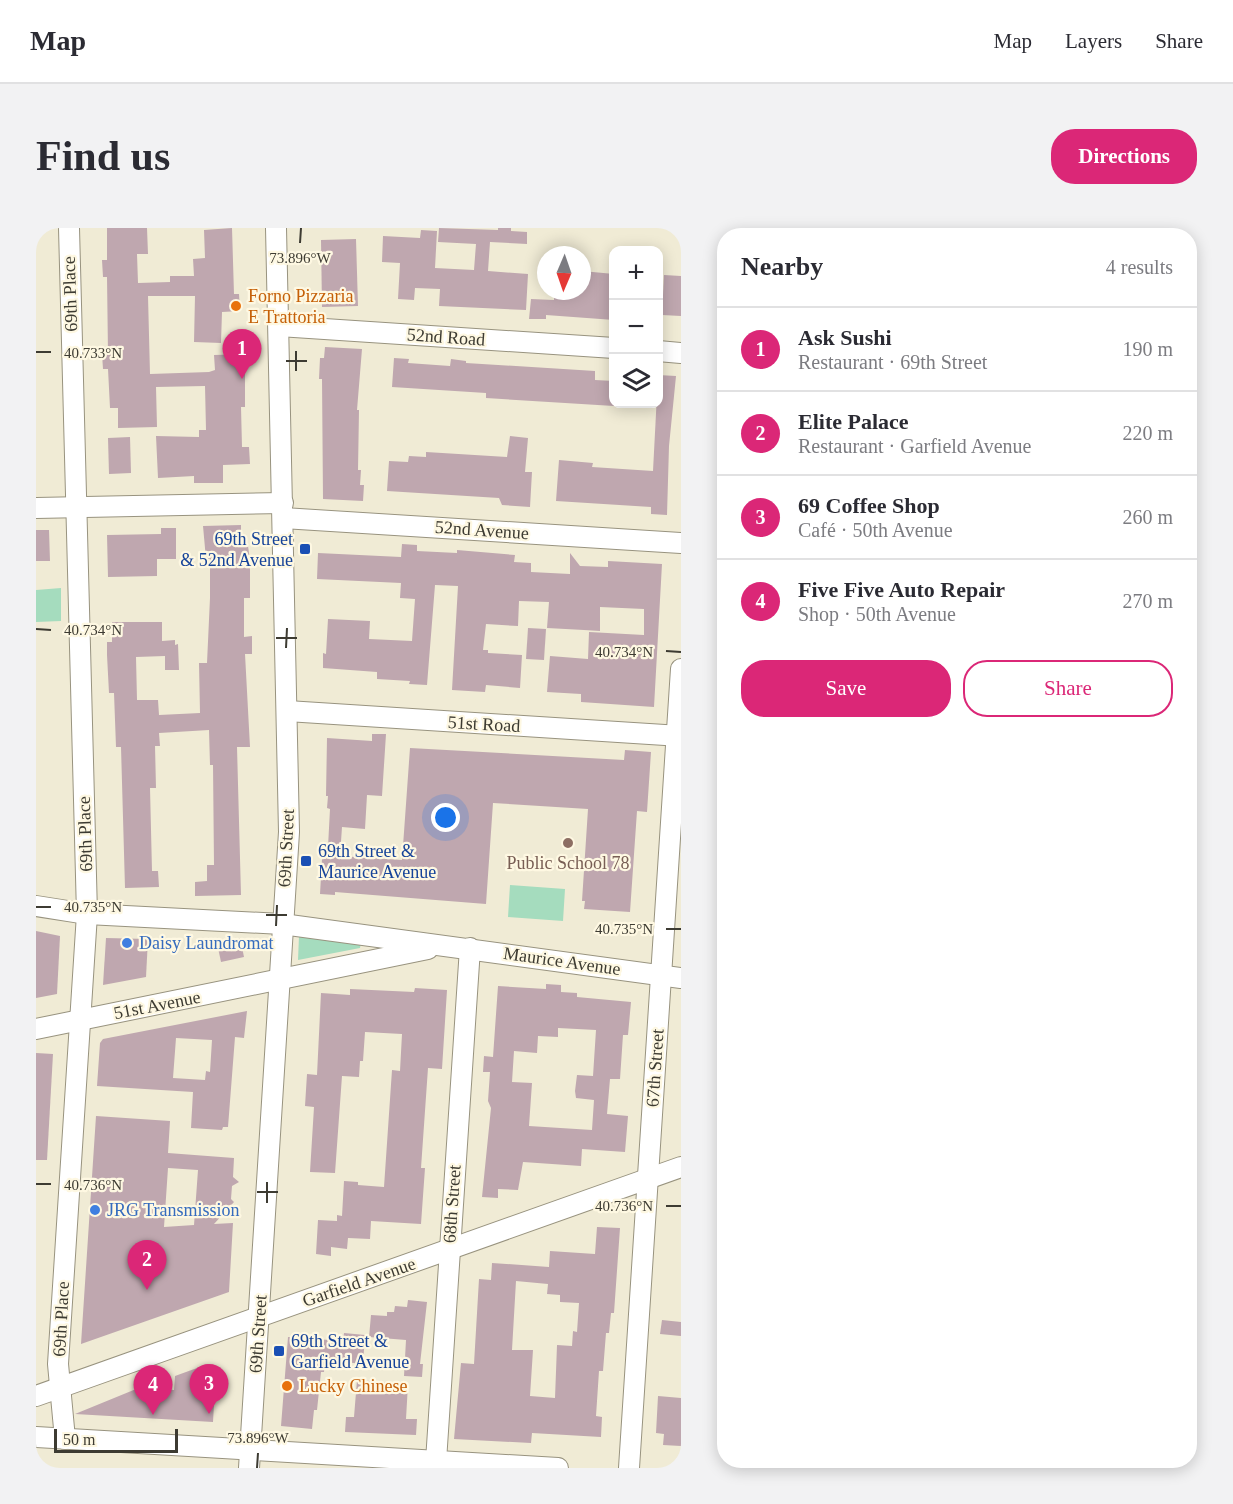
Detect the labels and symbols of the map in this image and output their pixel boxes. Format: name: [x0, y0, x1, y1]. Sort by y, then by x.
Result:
north arrow: [537, 246, 591, 300]
text: 73.896°W: [269, 250, 332, 266]
street label: 69th Place: [59, 256, 81, 332]
place label: Forno Pizzaria E Trattoria: [248, 286, 353, 327]
marker: Forno Pizzaria E Trattoria: [229, 299, 243, 313]
street label: 52nd Road: [406, 324, 486, 350]
pin: 1: [222, 330, 262, 379]
text: 40.733°N: [64, 345, 122, 361]
street label: 52nd Avenue: [434, 517, 530, 543]
place label: 69th Street & 52nd Avenue: [180, 529, 293, 570]
marker: 69th Street & 52nd Avenue: [298, 542, 312, 556]
text: 40.734°N: [64, 622, 122, 638]
text: 40.734°N: [595, 644, 653, 660]
street label: 51st Road: [447, 712, 521, 736]
street label: 69th Place: [74, 796, 96, 872]
your location: [431, 803, 460, 832]
street label: 69th Street: [274, 808, 298, 888]
marker: Public School 78: [561, 836, 575, 850]
place label: 69th Street & Maurice Avenue: [318, 841, 436, 882]
place label: Public School 78: [506, 853, 630, 873]
marker: 69th Street & Maurice Avenue: [299, 854, 313, 868]
text: 40.735°N: [64, 899, 122, 915]
text: 40.735°N: [595, 921, 653, 937]
place label: Daisy Laundromat: [139, 933, 273, 953]
marker: Daisy Laundromat: [120, 936, 134, 950]
street label: Maurice Avenue: [502, 943, 622, 979]
street label: 51st Avenue: [112, 987, 202, 1023]
street label: 67th Street: [642, 1028, 668, 1108]
street label: 68th Street: [439, 1164, 465, 1244]
text: 40.736°N: [64, 1177, 122, 1193]
text: 40.736°N: [595, 1198, 653, 1214]
place label: JRG Transmission: [107, 1200, 240, 1220]
marker: JRG Transmission: [88, 1203, 102, 1217]
pin: 2: [128, 1240, 166, 1290]
street label: Garfield Avenue: [300, 1253, 418, 1311]
street label: 69th Place: [49, 1281, 73, 1357]
street label: 69th Street: [245, 1294, 271, 1374]
place label: 69th Street & Garfield Avenue: [291, 1331, 409, 1372]
marker: 69th Street & Garfield Avenue: [272, 1344, 286, 1358]
pin: 3: [190, 1364, 228, 1414]
pin: 4: [134, 1366, 172, 1415]
place label: Lucky Chinese: [299, 1376, 407, 1396]
marker: Lucky Chinese: [280, 1379, 294, 1393]
scale bar: [54, 1426, 178, 1454]
text: 73.896°W: [227, 1430, 290, 1446]

